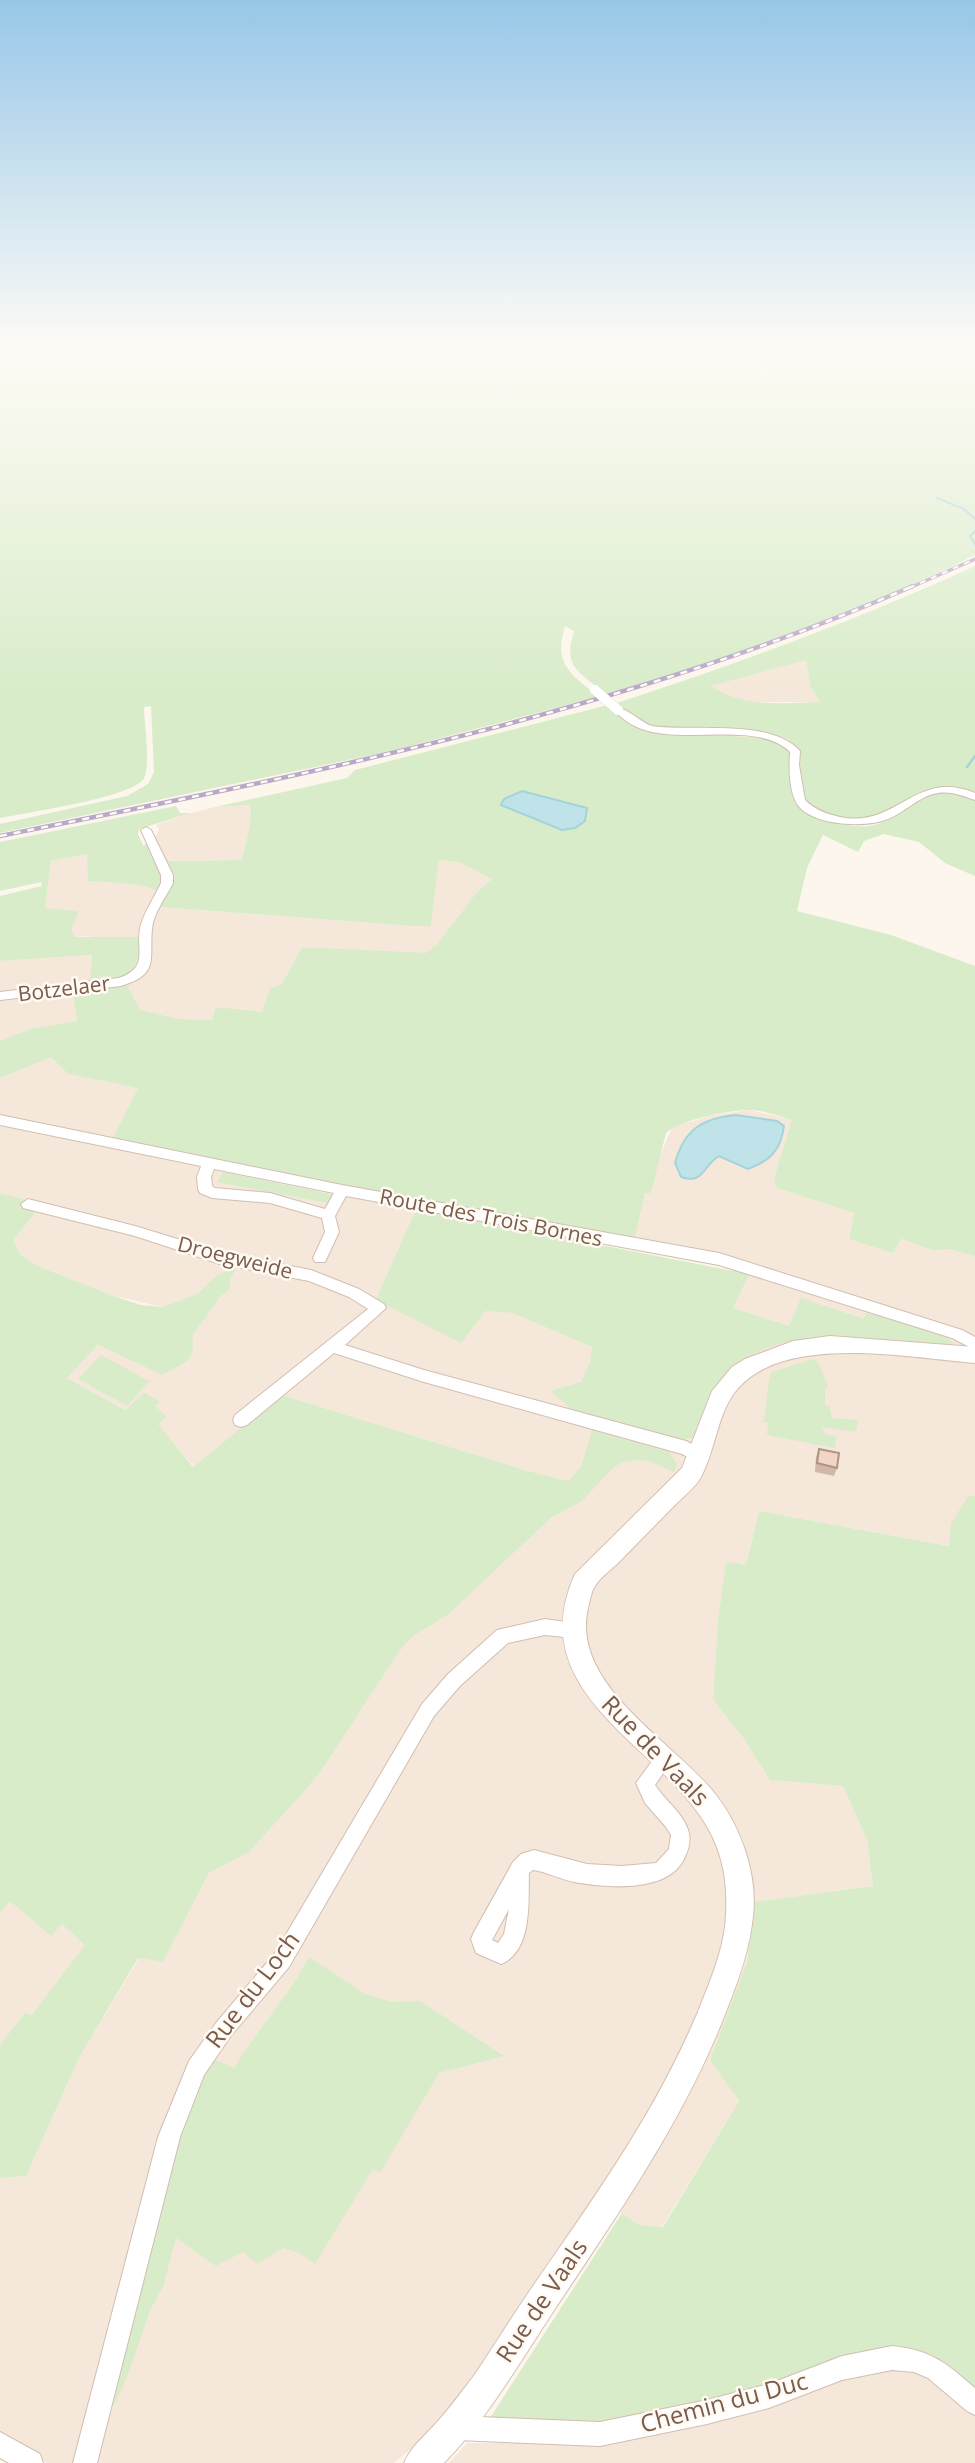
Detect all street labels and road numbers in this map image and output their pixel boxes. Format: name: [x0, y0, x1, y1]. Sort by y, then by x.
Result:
street label: Botzelaer: [16, 968, 112, 1008]
street label: Route des Trois Bornes: [377, 1182, 605, 1252]
street label: Droegweide: [175, 1229, 296, 1285]
street label: Rue de Vaals: [595, 1687, 717, 1813]
street label: Rue du Loch: [197, 1924, 307, 2054]
street label: Rue de Vaals: [487, 2232, 594, 2368]
street label: Chemin du Duc: [636, 2363, 811, 2440]

